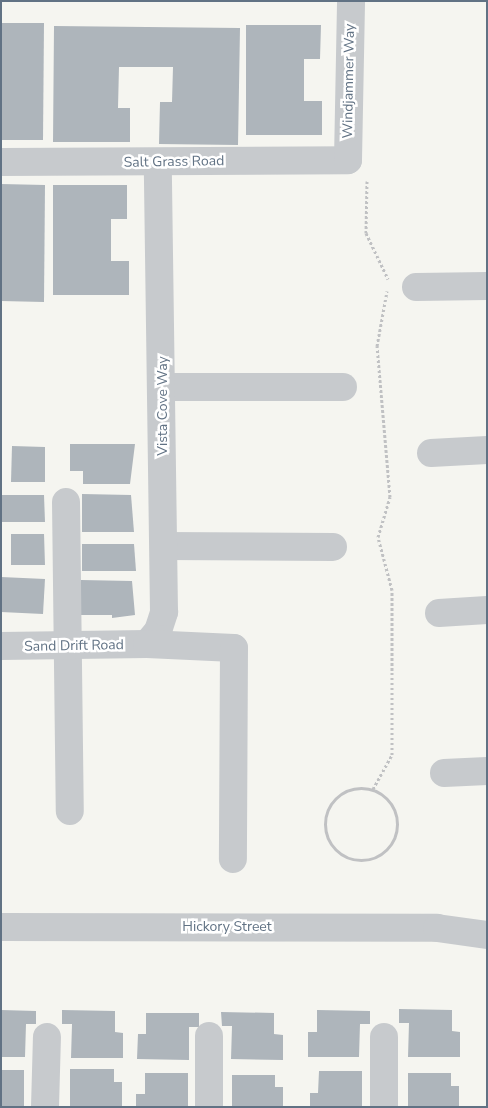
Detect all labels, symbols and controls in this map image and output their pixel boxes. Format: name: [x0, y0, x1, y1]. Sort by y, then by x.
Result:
street label: Windjammer Way: [340, 24, 358, 138]
street label: Salt Grass Road: [124, 153, 224, 171]
street label: Vista Cove Way: [155, 356, 171, 456]
street label: Sand Drift Road: [24, 637, 124, 655]
street label: Hickory Street: [182, 919, 272, 935]

